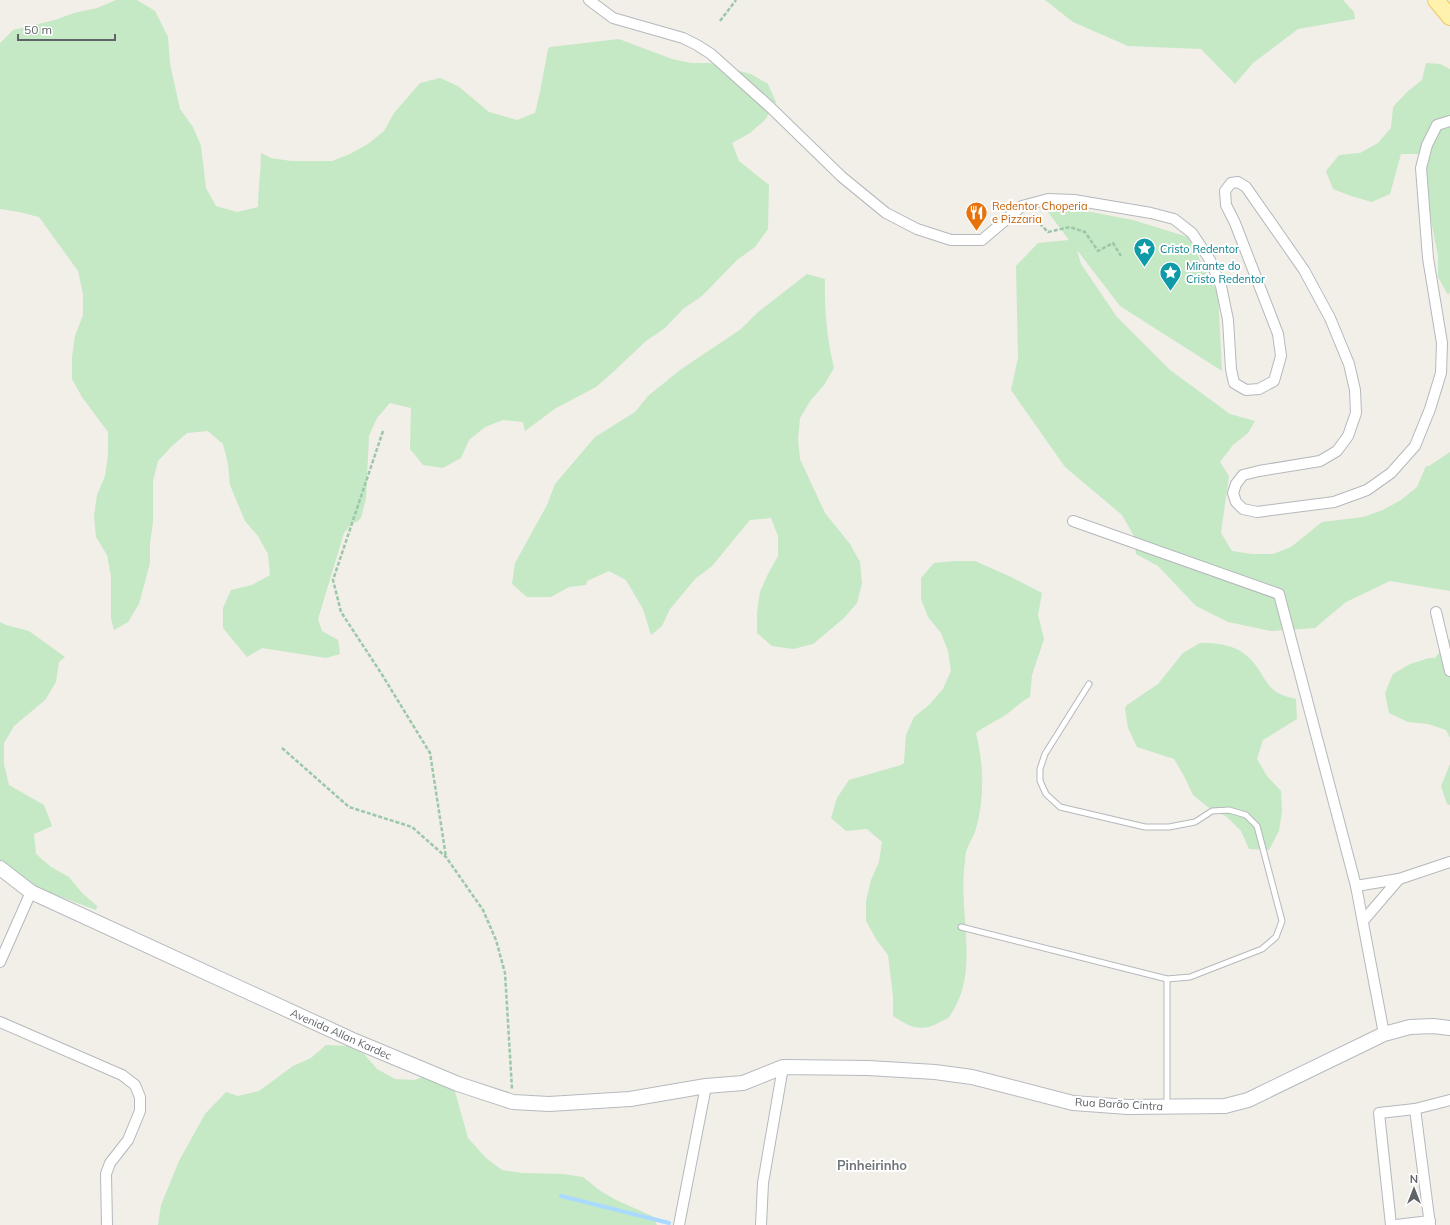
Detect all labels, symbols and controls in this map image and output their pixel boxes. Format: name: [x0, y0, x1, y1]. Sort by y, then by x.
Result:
scale bar: [18, 16, 115, 42]
text: 50 m: [24, 22, 52, 37]
restaurant icon: Redentor Choperia e Pizzaria: [963, 199, 989, 232]
place label: Redentor Choperia e Pizzaria: [992, 199, 1088, 226]
place icon: Cristo Redentor: [1132, 236, 1158, 269]
place label: Cristo Redentor: [1160, 242, 1239, 256]
place icon: Mirante do Cristo Redentor: [1158, 259, 1184, 292]
place label: Mirante do Cristo Redentor: [1186, 259, 1265, 286]
street label: Avenida Allan Kardec: [288, 1005, 394, 1063]
street label: Rua Barão Cintra: [1075, 1095, 1163, 1113]
district label: Pinheirinho: [837, 1157, 907, 1173]
north arrow: [1394, 1169, 1434, 1209]
text: N: [1410, 1172, 1418, 1186]

